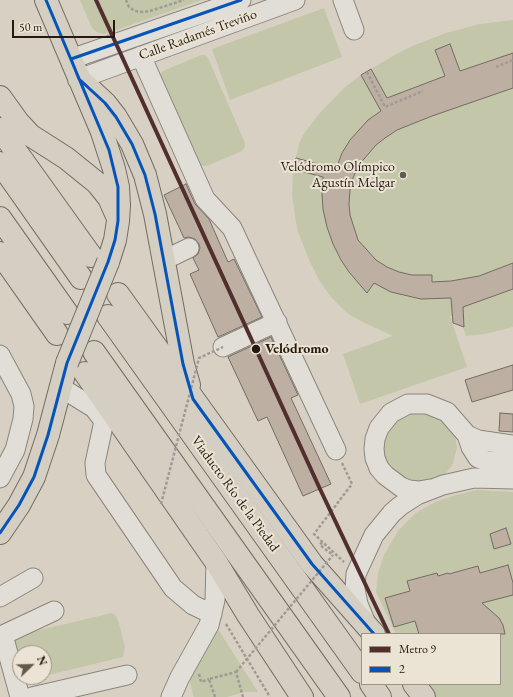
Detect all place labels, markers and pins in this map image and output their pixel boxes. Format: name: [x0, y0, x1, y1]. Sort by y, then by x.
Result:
place label: Velódromo Olímpico Agustín Melgar: [281, 159, 395, 192]
marker: Velódromo Olímpico Agustín Melgar: [398, 170, 408, 180]
place label: Velódromo: [265, 341, 329, 357]
marker: Velódromo: [250, 343, 262, 355]

